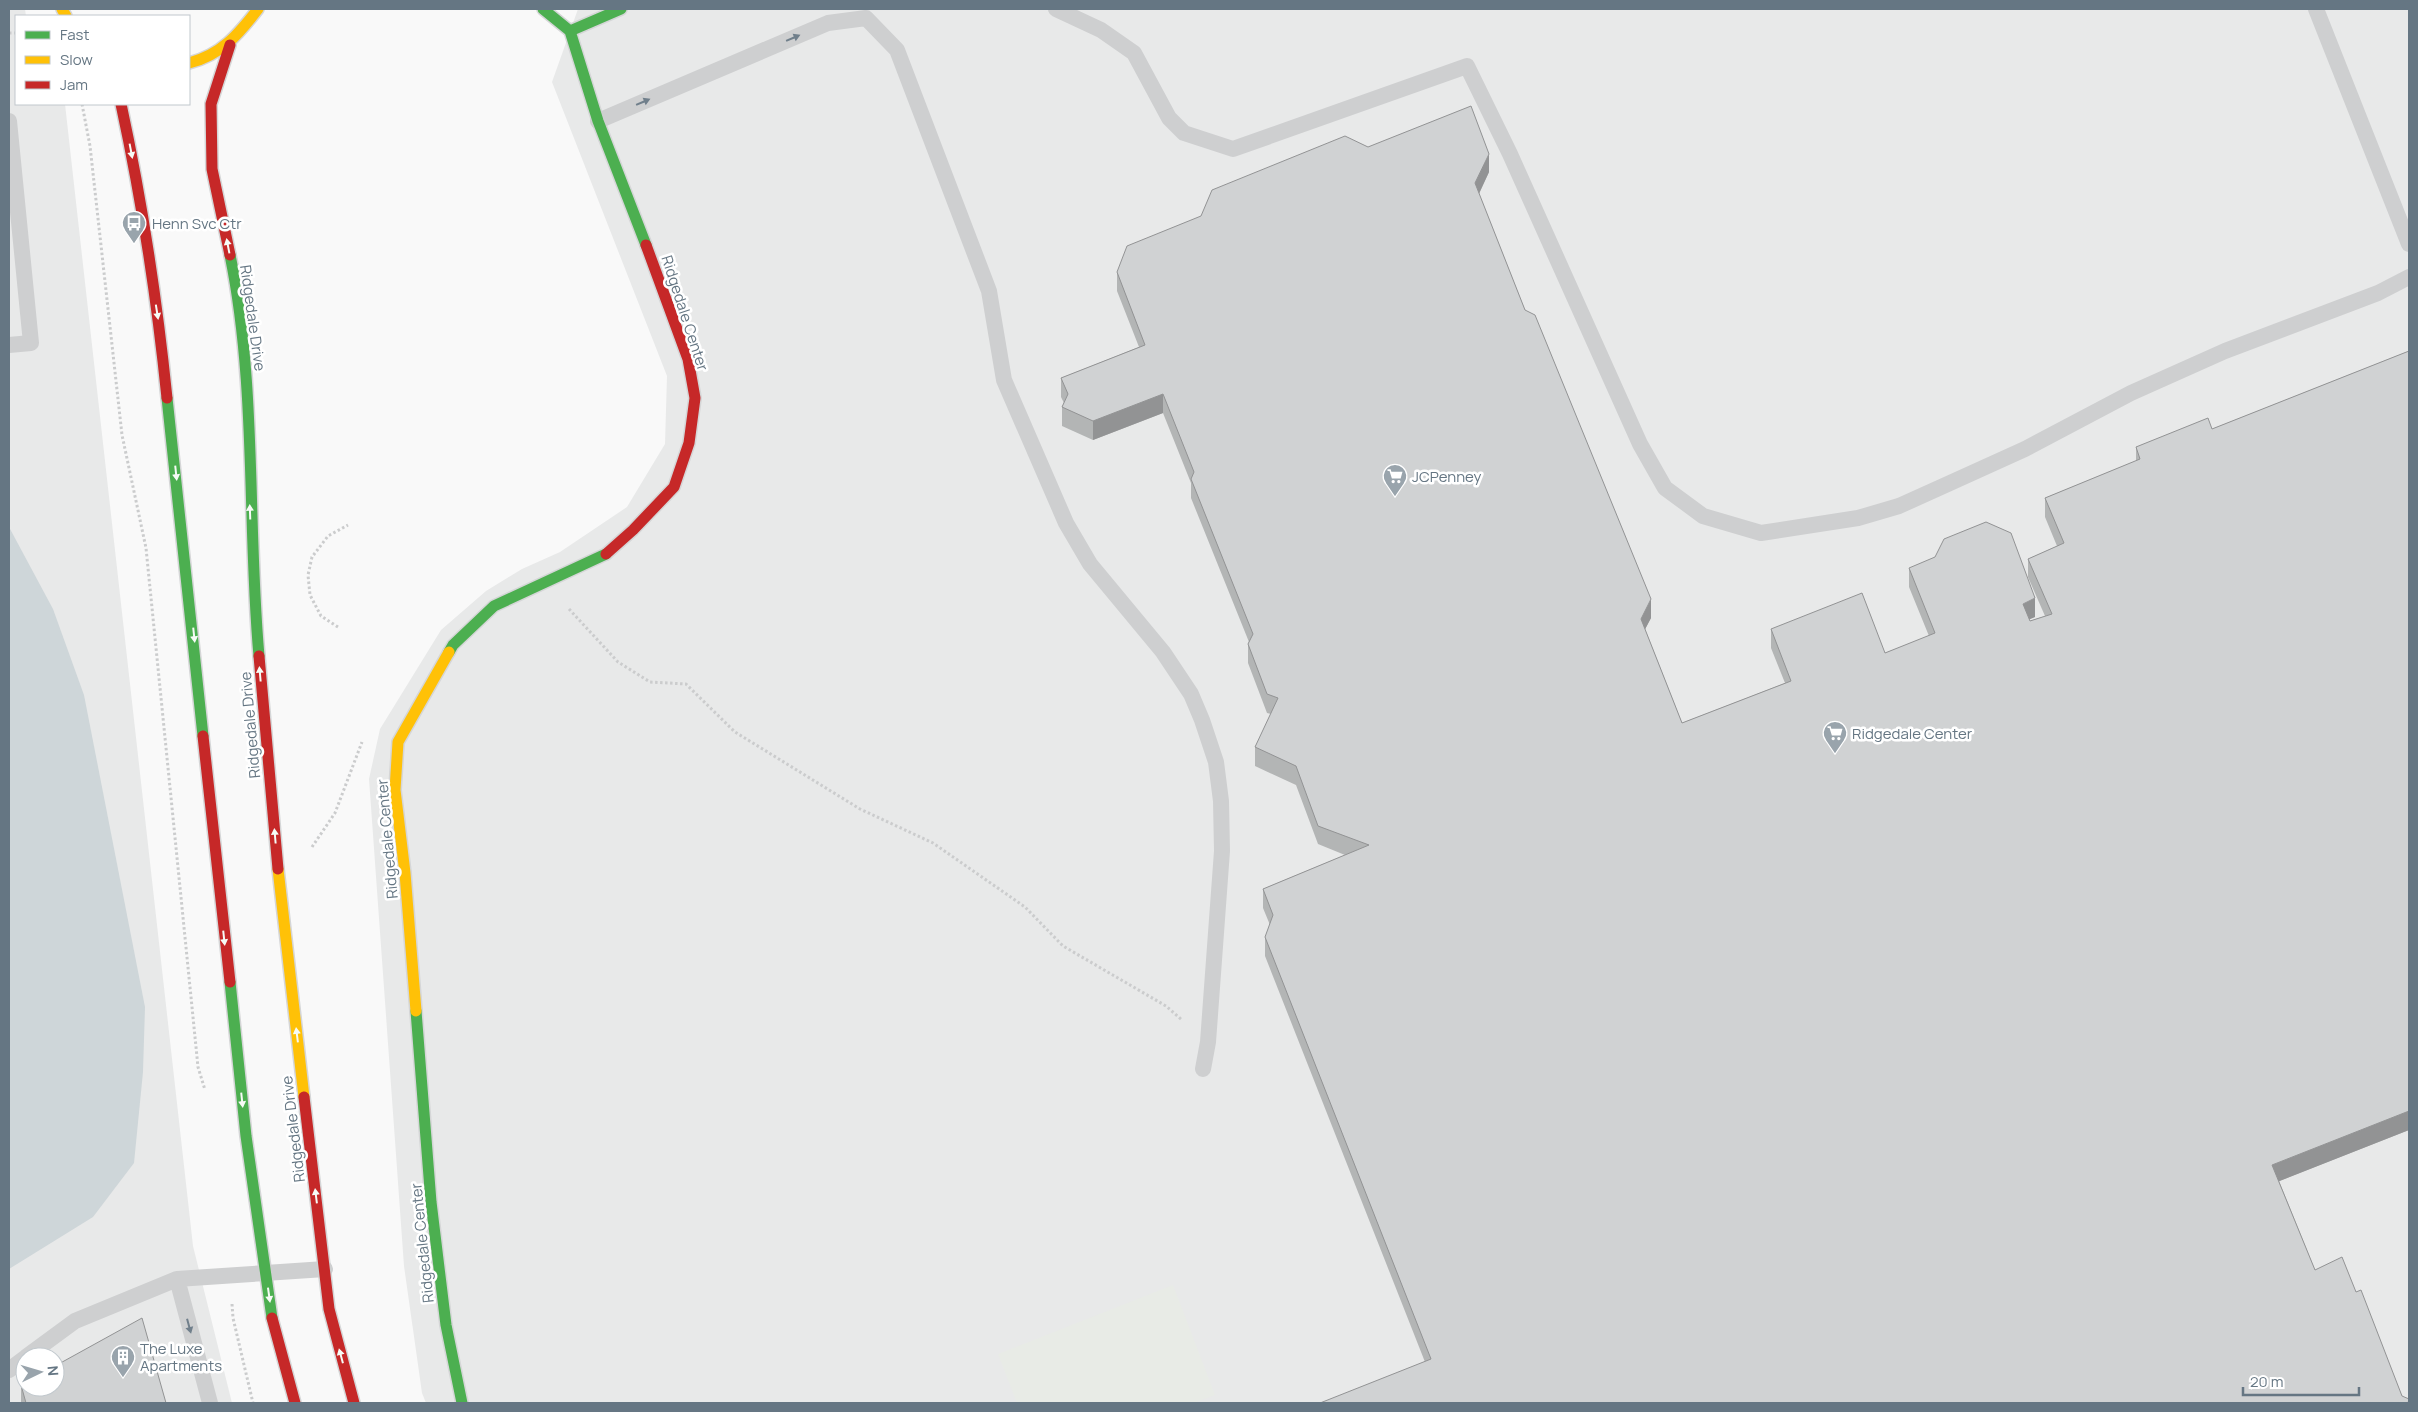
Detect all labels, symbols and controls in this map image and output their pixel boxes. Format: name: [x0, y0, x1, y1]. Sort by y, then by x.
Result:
legend: [15, 15, 190, 105]
text: Fast: [60, 24, 89, 45]
one-way arrow: [785, 33, 800, 41]
text: Slow: [60, 49, 93, 70]
text: Jam: [60, 74, 88, 95]
one-way arrow: [636, 97, 650, 105]
one-way arrow: [128, 144, 136, 160]
bus stop icon: Henn Svc Ctr: [121, 210, 147, 244]
place label: Henn Svc Ctr: [152, 213, 242, 234]
one-way arrow: [223, 237, 231, 253]
street label: Ridgedale Center: [656, 253, 714, 374]
street label: Ridgedale Drive: [235, 264, 271, 373]
one-way arrow: [153, 304, 161, 320]
supermarket icon: JCPenney: [1382, 463, 1408, 497]
one-way arrow: [172, 465, 180, 481]
place label: JCPenney: [1412, 466, 1482, 487]
one-way arrow: [246, 503, 254, 519]
one-way arrow: [190, 627, 198, 643]
one-way arrow: [256, 666, 264, 682]
street label: Ridgedale Drive: [235, 671, 265, 779]
supermarket icon: Ridgedale Center: [1822, 720, 1848, 754]
place label: Ridgedale Center: [1852, 723, 1973, 744]
street label: Ridgedale Center: [371, 778, 403, 900]
one-way arrow: [271, 827, 279, 843]
one-way arrow: [220, 930, 228, 946]
one-way arrow: [293, 1026, 301, 1042]
street label: Ridgedale Drive: [276, 1074, 310, 1183]
one-way arrow: [238, 1092, 246, 1108]
street label: Ridgedale Center: [405, 1182, 439, 1304]
one-way arrow: [312, 1188, 320, 1204]
one-way arrow: [265, 1288, 273, 1304]
one-way arrow: [185, 1318, 193, 1333]
place label: The Luxe Apartments: [140, 1338, 222, 1376]
building icon: The Luxe Apartments: [110, 1344, 136, 1378]
north arrow: [15, 1347, 65, 1397]
one-way arrow: [337, 1349, 345, 1364]
scale bar: [2243, 1364, 2359, 1396]
text: N: [44, 1365, 63, 1377]
text: 20 m: [2250, 1371, 2283, 1392]

